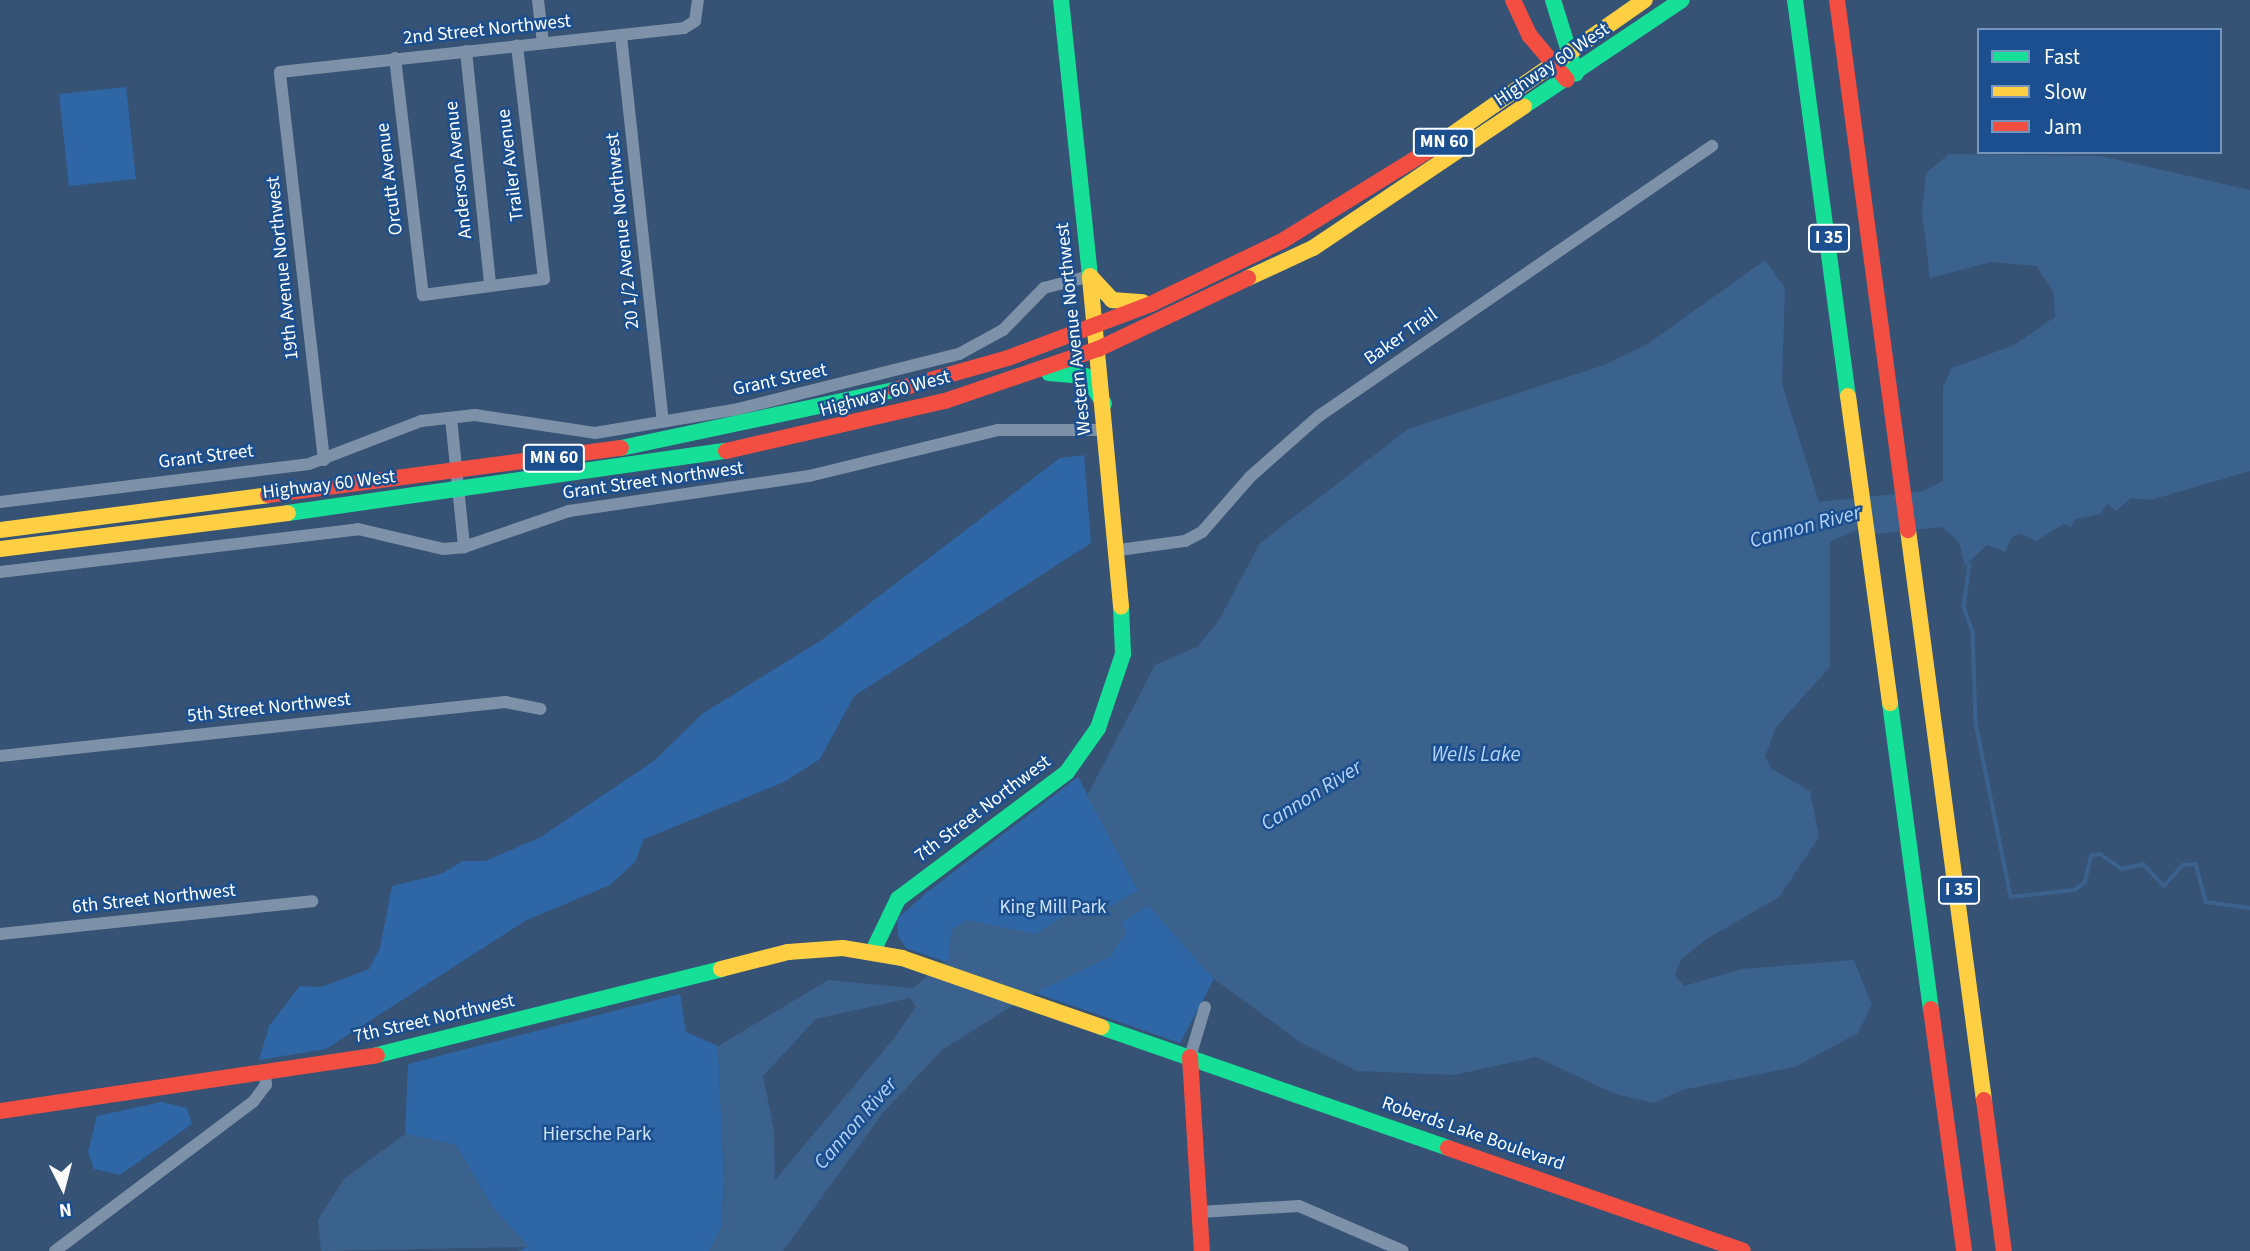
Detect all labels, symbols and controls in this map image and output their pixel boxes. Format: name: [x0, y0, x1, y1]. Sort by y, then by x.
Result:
street label: 2nd Street Northwest: [402, 10, 572, 50]
street label: Highway 60 West: [1490, 18, 1614, 112]
legend: [1977, 28, 2222, 154]
text: Fast: [2044, 42, 2080, 72]
text: Slow: [2044, 77, 2087, 107]
street label: Anderson Avenue: [440, 100, 478, 240]
street label: Trailer Avenue: [493, 108, 529, 222]
text: Jam: [2044, 112, 2082, 142]
street label: Orcutt Avenue: [372, 122, 408, 236]
road number: MN 60: [1412, 127, 1476, 156]
street label: 20 1/2 Avenue Northwest: [601, 132, 645, 330]
street label: 19th Avenue Northwest: [262, 175, 304, 361]
street label: Western Avenue Northwest: [1051, 222, 1097, 436]
road number: I 35: [1806, 224, 1852, 252]
street label: Baker Trail: [1360, 304, 1442, 370]
street label: Grant Street: [731, 359, 829, 401]
street label: Highway 60 West: [817, 366, 953, 422]
street label: Grant Street: [157, 440, 255, 474]
road number: MN 60: [522, 444, 586, 472]
street label: Grant Street Northwest: [561, 457, 745, 505]
street label: Highway 60 West: [261, 466, 397, 504]
water label: Cannon River: [1747, 499, 1863, 553]
street label: 5th Street Northwest: [186, 688, 352, 728]
water label: Wells Lake: [1431, 741, 1521, 767]
street label: 7th Street Northwest: [911, 750, 1055, 868]
water label: Cannon River: [1256, 754, 1366, 836]
road number: I 35: [1936, 876, 1982, 904]
street label: 6th Street Northwest: [71, 879, 237, 919]
park label: King Mill Park: [1000, 897, 1106, 919]
street label: 7th Street Northwest: [351, 989, 517, 1049]
water label: Cannon River: [808, 1072, 902, 1174]
street label: Roberds Lake Boulevard: [1379, 1092, 1567, 1176]
park label: Hiersche Park: [543, 1124, 651, 1146]
north arrow: [28, 1153, 98, 1223]
text: N: [58, 1195, 73, 1223]

